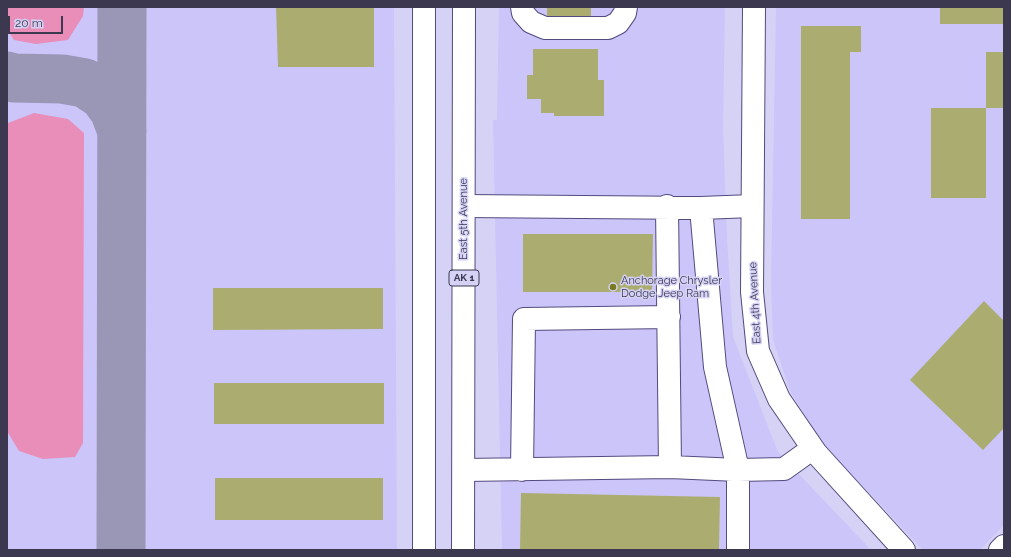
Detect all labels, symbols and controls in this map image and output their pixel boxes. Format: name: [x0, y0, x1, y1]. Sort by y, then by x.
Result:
scale bar: [10, 8, 65, 34]
text: 20 m: [15, 16, 43, 30]
street label: East 5th Avenue: [457, 178, 471, 260]
street label: East 4th Avenue: [746, 262, 764, 344]
road number: AK 1: [449, 270, 479, 286]
place label: Anchorage Chrysler Dodge Jeep Ram: [621, 274, 722, 300]
marker: Anchorage Chrysler Dodge Jeep Ram: [608, 282, 618, 292]

